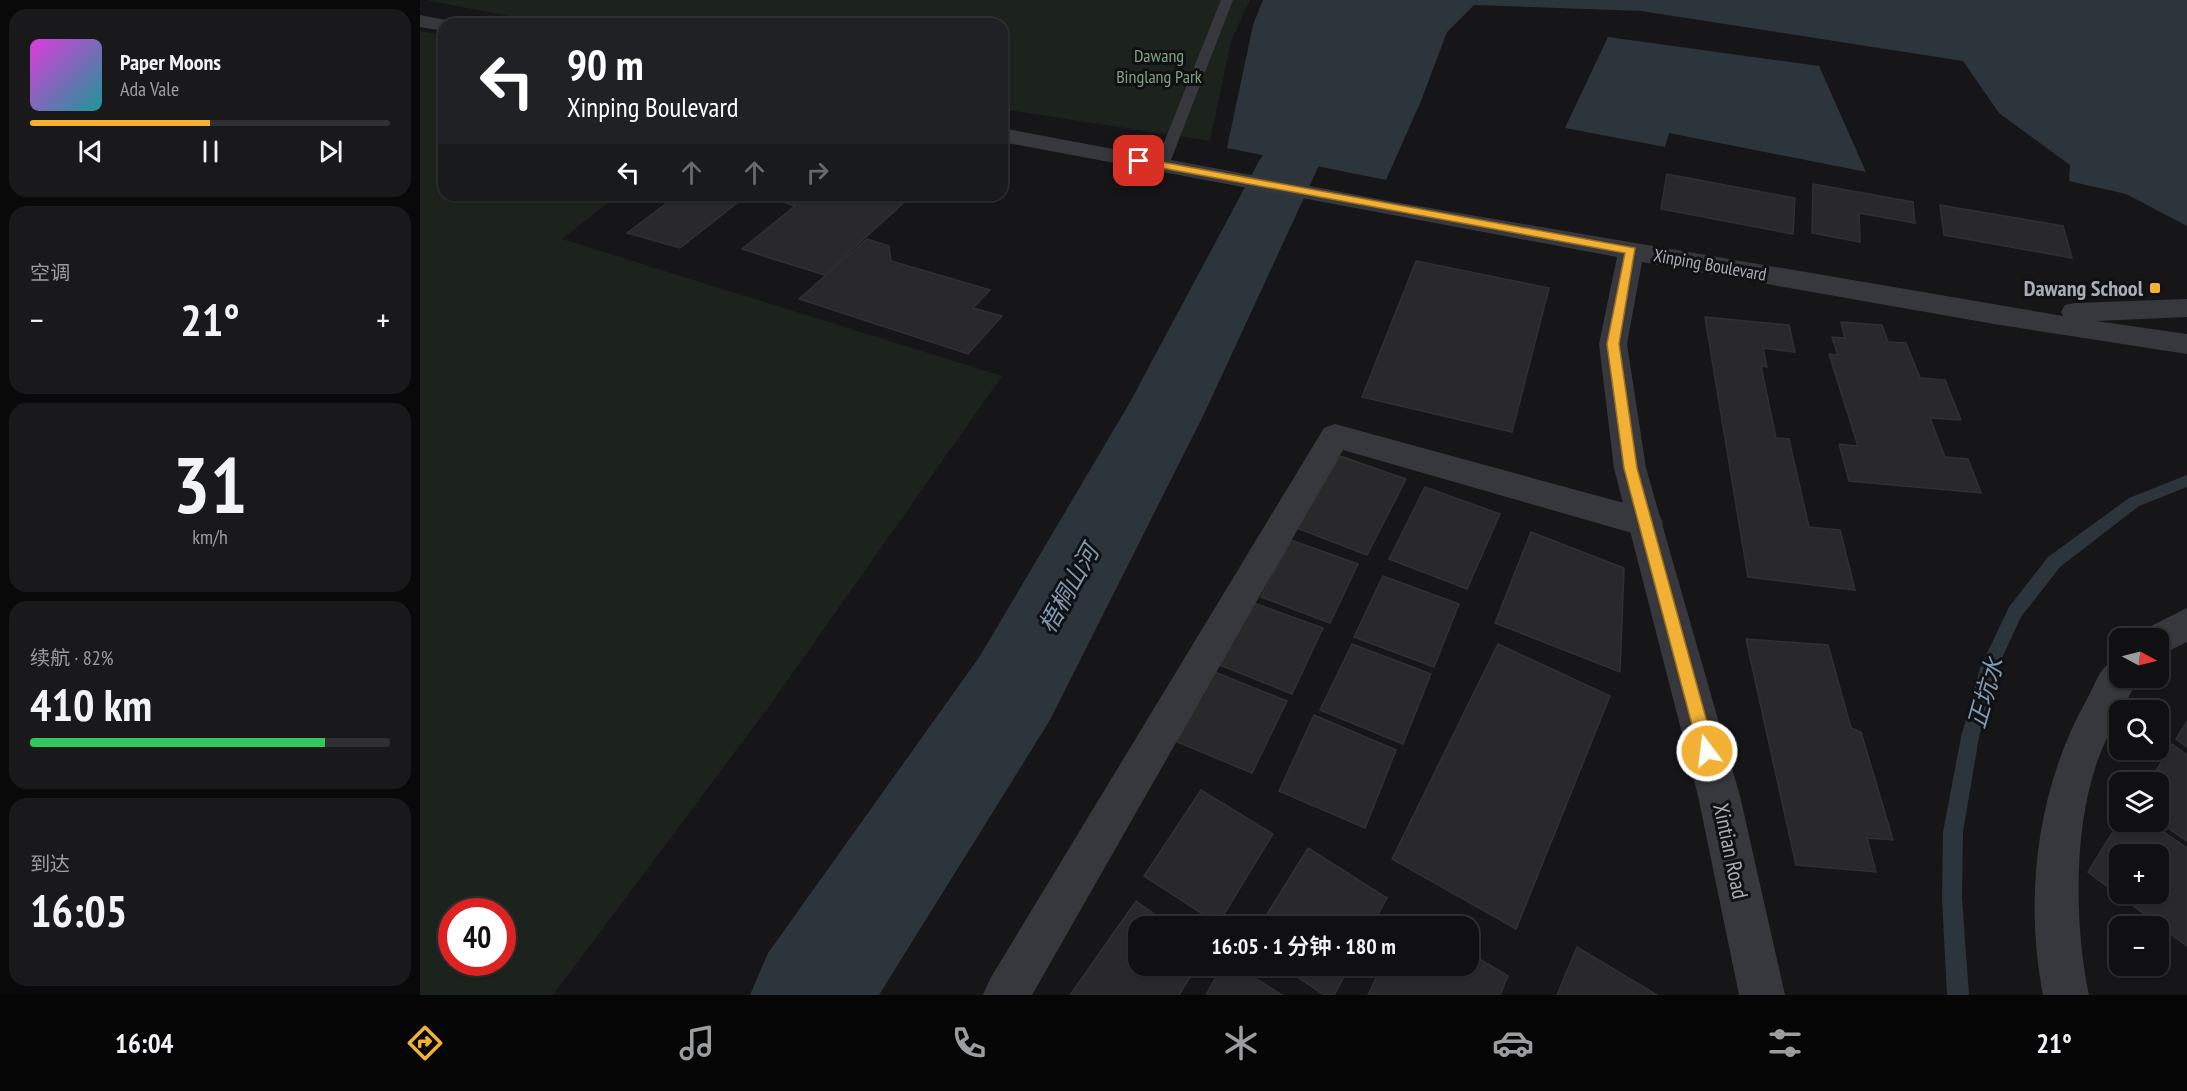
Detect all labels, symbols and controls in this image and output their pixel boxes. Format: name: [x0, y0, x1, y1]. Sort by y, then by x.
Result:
text: 90 m: [567, 37, 644, 92]
icon: left: [468, 42, 546, 120]
park label: Dawang Binglang Park: [1116, 44, 1202, 88]
text: Paper Moons: [120, 48, 221, 76]
text: Ada Vale: [120, 76, 179, 102]
text: Xinping Boulevard: [567, 90, 739, 124]
icon: previous: [74, 135, 107, 168]
icon: pause: [194, 135, 227, 168]
icon: next: [314, 135, 347, 168]
pin: [1113, 135, 1164, 186]
icon: arrive: [1122, 144, 1155, 177]
icon: left: [612, 156, 645, 189]
icon: ahead: [675, 156, 708, 189]
icon: ahead: [738, 156, 771, 189]
icon: right: [801, 156, 834, 189]
street label: Xinping Boulevard: [1652, 243, 1768, 286]
text: 空调: [30, 260, 70, 286]
place label: Dawang School: [2024, 274, 2144, 302]
marker: Dawang School: [2148, 281, 2162, 295]
text: 21°: [180, 290, 240, 348]
text: −: [30, 298, 44, 341]
text: +: [376, 298, 390, 341]
text: 31: [173, 434, 247, 535]
text: km/h: [192, 524, 228, 550]
water label: 梧桐山河: [1032, 536, 1107, 638]
north arrow: [2109, 628, 2169, 688]
map controls: [2109, 628, 2169, 976]
text: 续航 · 82%: [30, 645, 113, 671]
water label: 正坑水: [1961, 653, 2011, 732]
text: 410 km: [30, 675, 152, 733]
button: search: [2109, 700, 2169, 760]
position arrow: [1675, 719, 1739, 783]
button: layers: [2109, 772, 2169, 832]
street label: Xintian Road: [1707, 801, 1755, 901]
button: +: [2109, 844, 2169, 904]
text: 到达: [30, 851, 70, 877]
text: 16:05: [30, 881, 127, 939]
speed limit sign: 40: [438, 898, 516, 976]
button: −: [2109, 916, 2169, 976]
text: 16:05 · 1 分钟 · 180 m: [1211, 932, 1396, 960]
icon: directions: [404, 1022, 446, 1064]
icon: music: [676, 1022, 718, 1064]
icon: phone: [948, 1022, 990, 1064]
icon: climate: [1220, 1022, 1262, 1064]
icon: car: [1492, 1022, 1534, 1064]
icon: filters: [1764, 1022, 1806, 1064]
text: 16:04: [115, 1026, 173, 1060]
text: 21°: [2036, 1026, 2072, 1060]

